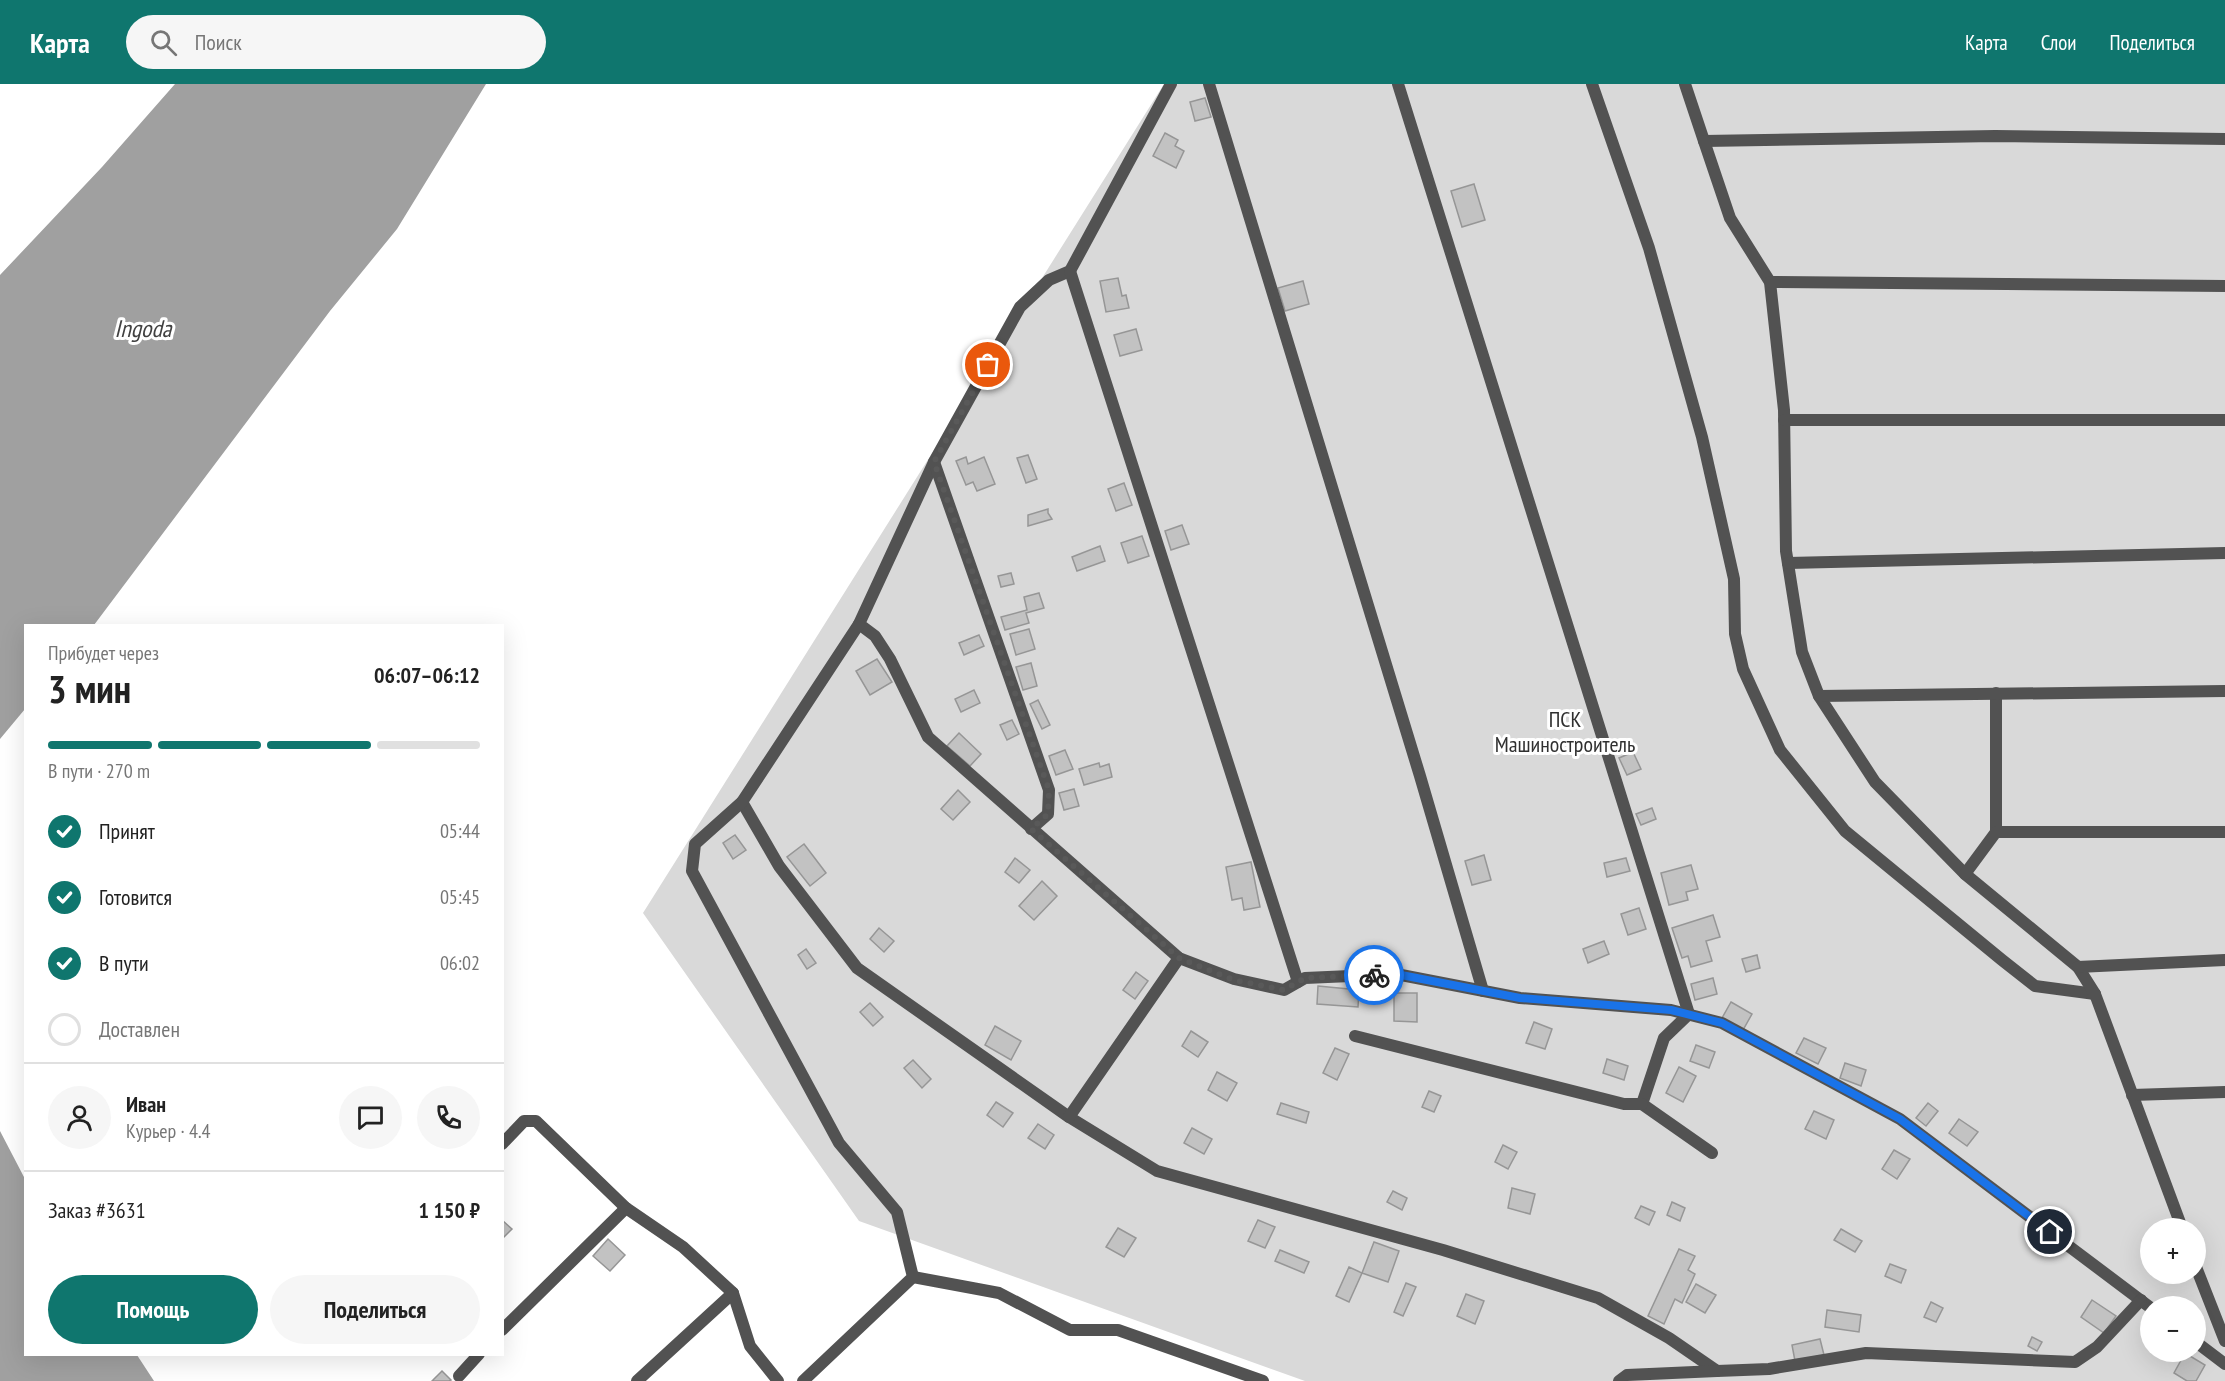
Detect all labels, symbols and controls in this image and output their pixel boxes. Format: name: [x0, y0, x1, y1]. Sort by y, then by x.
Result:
search box: [126, 15, 546, 69]
text: Карта: [30, 24, 90, 61]
icon: search: [147, 26, 180, 59]
text: Поиск: [195, 28, 242, 56]
text: Карта: [1965, 29, 2008, 56]
text: Слои: [2041, 29, 2076, 56]
text: Поделиться: [2109, 29, 2195, 56]
water label: Ingoda: [115, 313, 173, 344]
pin: [962, 339, 1013, 390]
icon: bag: [971, 348, 1004, 381]
text: Прибудет через: [48, 640, 159, 666]
text: 06:07–06:12: [374, 661, 480, 689]
text: 3 мин: [48, 663, 131, 714]
park label: ПСК Машиностроитель: [1495, 705, 1635, 758]
text: В пути · 270 m: [48, 758, 150, 784]
icon: check: [48, 815, 81, 848]
text: Принят: [99, 817, 155, 845]
text: 05:44: [440, 818, 480, 844]
icon: check: [48, 881, 81, 914]
text: Готовится: [99, 883, 172, 911]
text: 05:45: [440, 884, 480, 910]
courier: [1344, 945, 1404, 1005]
icon: check: [48, 947, 81, 980]
text: В пути: [99, 949, 149, 977]
text: 06:02: [440, 950, 480, 976]
icon: bike: [1358, 959, 1391, 992]
text: Доставлен: [99, 1015, 180, 1043]
button: person: [48, 1086, 111, 1149]
button: chat: [339, 1086, 402, 1149]
button: phone: [417, 1086, 480, 1149]
text: Иван: [126, 1090, 166, 1118]
text: Курьер · 4.4: [126, 1118, 211, 1144]
text: Заказ #3631: [48, 1196, 146, 1224]
text: 1 150 ₽: [418, 1196, 480, 1224]
pin: [2024, 1206, 2075, 1257]
icon: home: [2033, 1215, 2066, 1248]
map controls: [2140, 1218, 2206, 1362]
button: +: [2140, 1218, 2206, 1284]
button: Помощь: [48, 1275, 258, 1344]
button: Поделиться: [270, 1275, 480, 1344]
button: −: [2140, 1296, 2206, 1362]

